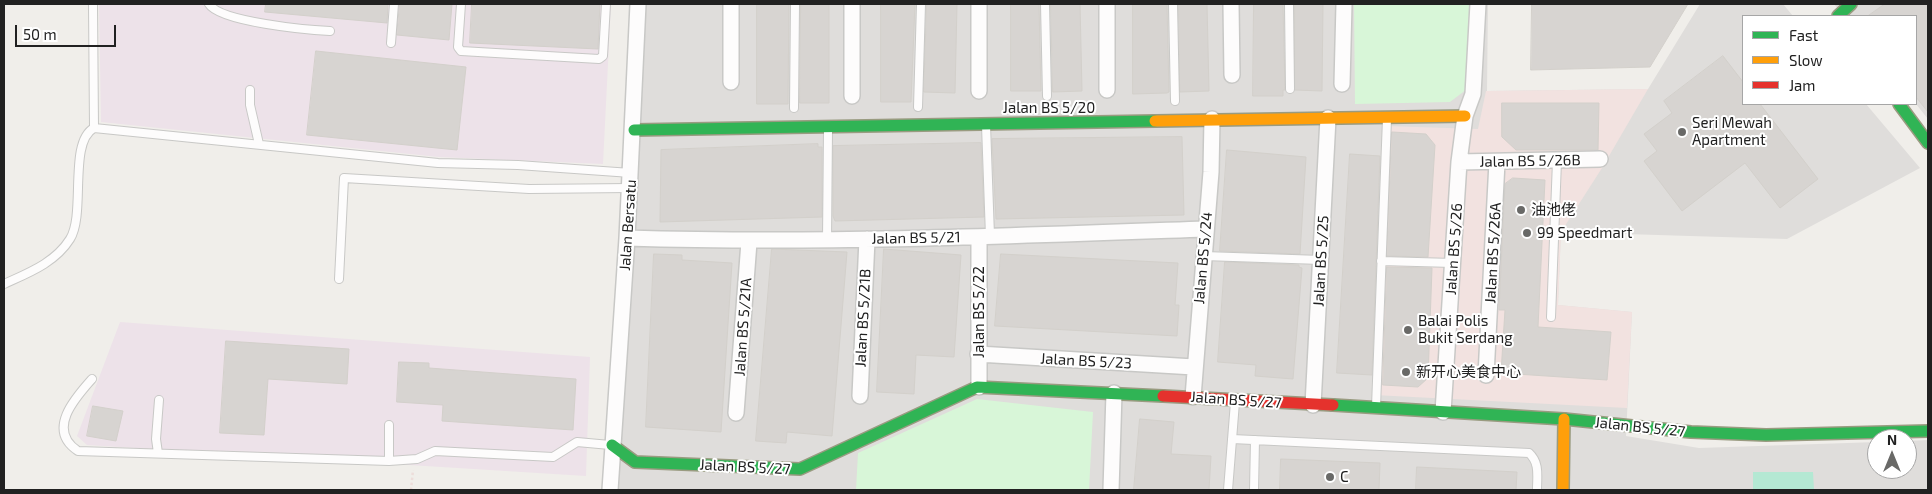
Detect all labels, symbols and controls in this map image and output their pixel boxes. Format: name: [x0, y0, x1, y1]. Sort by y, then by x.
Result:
scale bar: [18, 15, 119, 47]
legend: [1742, 15, 1917, 105]
text: 50 m: [23, 25, 57, 43]
text: Fast: [1789, 26, 1818, 44]
text: Slow: [1789, 51, 1823, 69]
text: Jam: [1789, 76, 1815, 94]
street label: Jalan BS 5/20: [1003, 99, 1095, 117]
place label: Seri Mewah Apartment: [1692, 114, 1772, 149]
marker: Seri Mewah Apartment: [1676, 126, 1688, 138]
street label: Jalan BS 5/26B: [1479, 151, 1581, 171]
street label: Jalan Bersatu: [616, 179, 640, 271]
place label: 油池佬: [1531, 201, 1576, 219]
street label: Jalan BS 5/26A: [1481, 202, 1505, 304]
street label: Jalan BS 5/26: [1442, 203, 1466, 295]
marker: 油池佬: [1515, 204, 1527, 216]
street label: Jalan BS 5/24: [1190, 211, 1216, 305]
street label: Jalan BS 5/25: [1310, 215, 1332, 307]
place label: 99 Speedmart: [1537, 224, 1632, 242]
marker: 99 Speedmart: [1521, 227, 1533, 239]
street label: Jalan BS 5/21: [871, 228, 961, 248]
street label: Jalan BS 5/22: [970, 266, 988, 358]
street label: Jalan BS 5/21B: [851, 268, 875, 368]
street label: Jalan BS 5/21A: [731, 277, 755, 377]
place label: Balai Polis Bukit Serdang: [1418, 312, 1513, 347]
marker: Balai Polis Bukit Serdang: [1402, 324, 1414, 336]
street label: Jalan BS 5/23: [1040, 350, 1132, 372]
place label: 新开心美食中心: [1416, 363, 1521, 381]
marker: 新开心美食中心: [1400, 366, 1412, 378]
street label: Jalan BS 5/27: [1190, 388, 1282, 412]
street label: Jalan BS 5/27: [1594, 413, 1686, 441]
north arrow: [1867, 429, 1917, 479]
text: N: [1887, 431, 1897, 448]
street label: Jalan BS 5/27: [699, 456, 791, 478]
place label: C: [1340, 468, 1349, 486]
marker: C: [1324, 471, 1336, 483]

